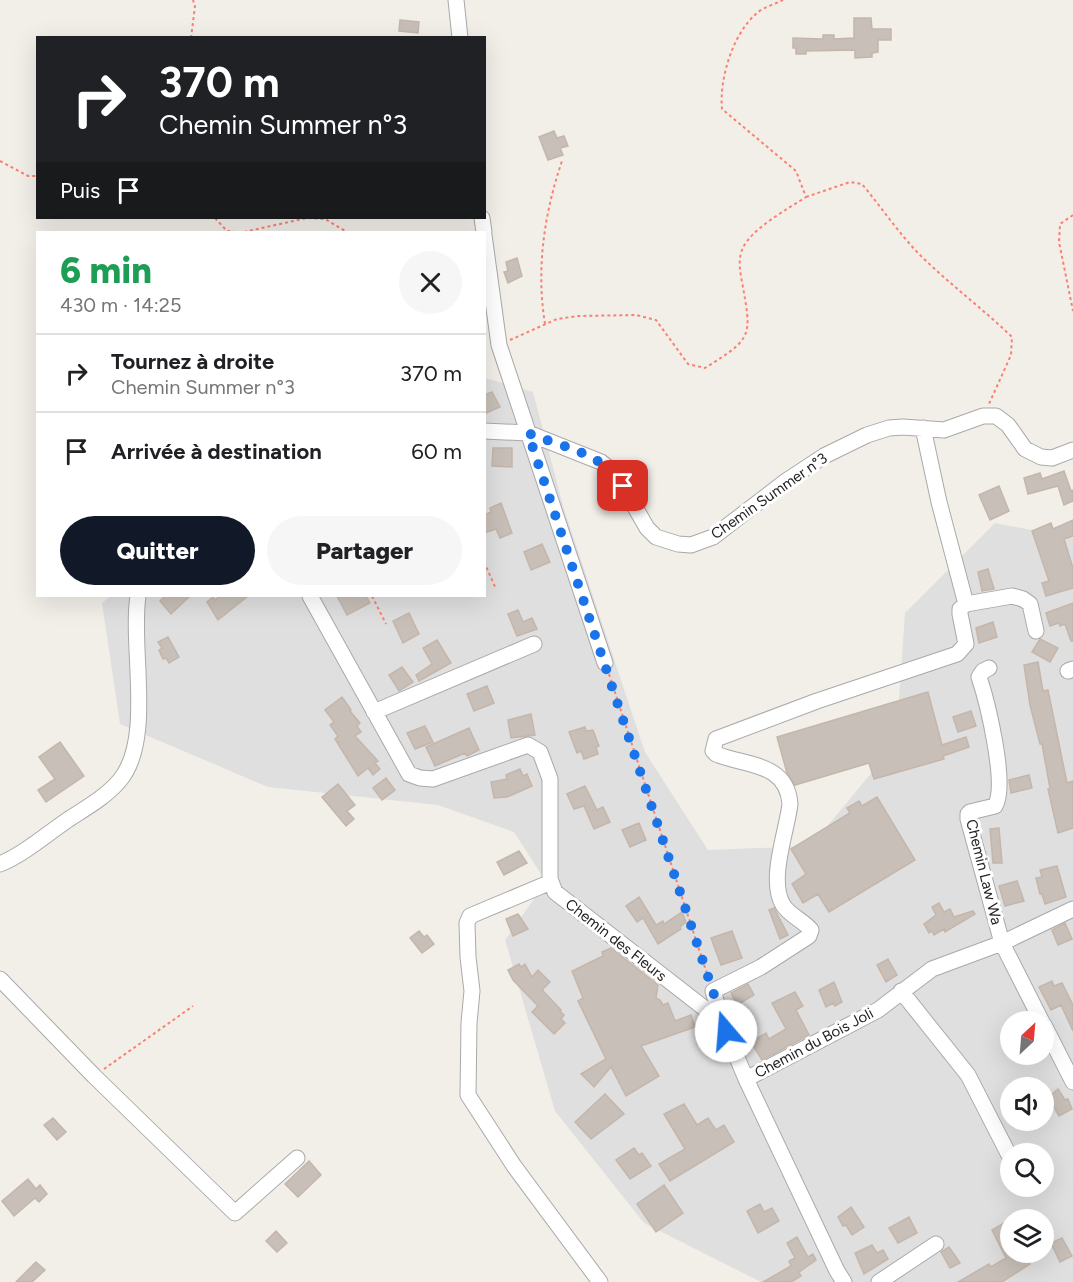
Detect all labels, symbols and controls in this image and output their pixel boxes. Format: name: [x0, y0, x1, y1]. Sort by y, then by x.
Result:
text: 370 m: [159, 57, 280, 108]
icon: right: [60, 60, 138, 138]
text: Chemin Summer n°3: [159, 108, 407, 141]
icon: arrive: [112, 174, 145, 207]
text: Puis: [60, 177, 100, 204]
text: 6 min: [60, 249, 152, 292]
button: close: [399, 251, 462, 314]
text: 430 m · 14:25: [60, 293, 181, 317]
text: Tournez à droite: [111, 348, 274, 375]
icon: right: [60, 357, 93, 390]
text: 370 m: [400, 360, 462, 387]
text: Chemin Summer n°3: [111, 375, 295, 399]
icon: arrive: [60, 435, 93, 468]
text: Arrivée à destination: [111, 438, 322, 465]
text: 60 m: [411, 438, 462, 465]
street label: Chemin Summer n°3: [707, 449, 831, 543]
pin: [597, 460, 648, 511]
icon: arrive: [606, 469, 639, 502]
button: Quitter: [60, 516, 255, 585]
button: Partager: [267, 516, 462, 585]
street label: Chemin Law Wa: [962, 817, 1006, 927]
street label: Chemin des Fleurs: [562, 895, 670, 985]
position arrow: [694, 999, 758, 1063]
street label: Chemin du Bois Joli: [752, 1004, 876, 1082]
north arrow: [1000, 1011, 1054, 1065]
map controls: [1000, 1011, 1054, 1263]
button: sound: [1000, 1077, 1054, 1131]
button: search: [1000, 1143, 1054, 1197]
button: layers: [1000, 1209, 1054, 1263]

